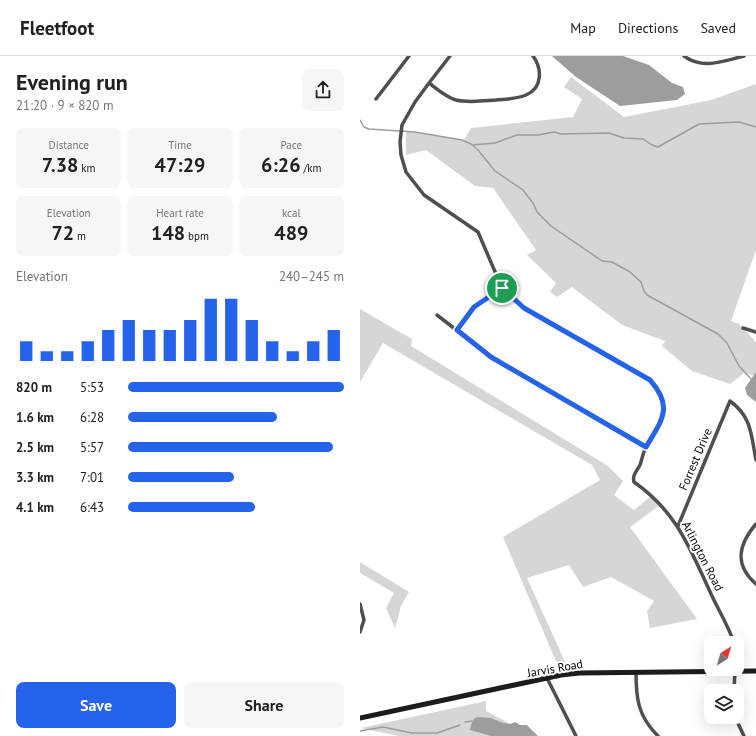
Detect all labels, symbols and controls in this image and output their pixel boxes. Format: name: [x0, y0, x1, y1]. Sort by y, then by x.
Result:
text: Fleetfoot: [20, 16, 94, 40]
text: Map: [570, 19, 596, 37]
text: Directions: [618, 19, 678, 37]
text: Saved: [700, 19, 736, 37]
text: Evening run: [16, 68, 128, 96]
button: share: [302, 69, 344, 111]
text: 21:20 · 9 × 820 m: [16, 97, 113, 114]
text: Distance: [49, 138, 89, 152]
text: Time: [168, 138, 192, 152]
text: Pace: [281, 138, 302, 152]
text: 7.38: [42, 152, 78, 178]
text: 47:29: [155, 152, 205, 178]
text: 6:26: [261, 152, 301, 178]
text: km: [78, 161, 96, 175]
text: /km: [301, 161, 322, 175]
text: Elevation: [47, 206, 91, 220]
text: Heart rate: [156, 206, 204, 220]
text: kcal: [282, 206, 301, 220]
text: 72: [51, 220, 74, 246]
text: 148: [151, 220, 185, 246]
text: 489: [274, 220, 308, 246]
text: m: [74, 229, 86, 243]
text: bpm: [185, 229, 209, 243]
text: Elevation: [16, 268, 68, 285]
text: 240–245 m: [279, 268, 344, 285]
pin: [485, 271, 519, 305]
icon: arrive: [491, 277, 513, 299]
text: 820 m: [16, 379, 52, 396]
text: 5:53: [80, 379, 104, 396]
text: 1.6 km: [16, 409, 54, 426]
text: 6:28: [80, 409, 104, 426]
street label: Forrest Drive: [675, 426, 715, 492]
text: 2.5 km: [16, 439, 54, 456]
text: 5:57: [80, 439, 104, 456]
text: 3.3 km: [16, 469, 54, 486]
text: 7:01: [80, 469, 104, 486]
text: 4.1 km: [16, 499, 54, 516]
text: 6:43: [80, 499, 104, 516]
street label: Arlington Road: [679, 519, 727, 593]
north arrow: [704, 636, 744, 676]
map controls: [704, 636, 744, 724]
street label: Jarvis Road: [525, 656, 584, 680]
button: Save: [16, 682, 176, 728]
button: Share: [184, 682, 344, 728]
button: layers: [704, 684, 744, 724]

